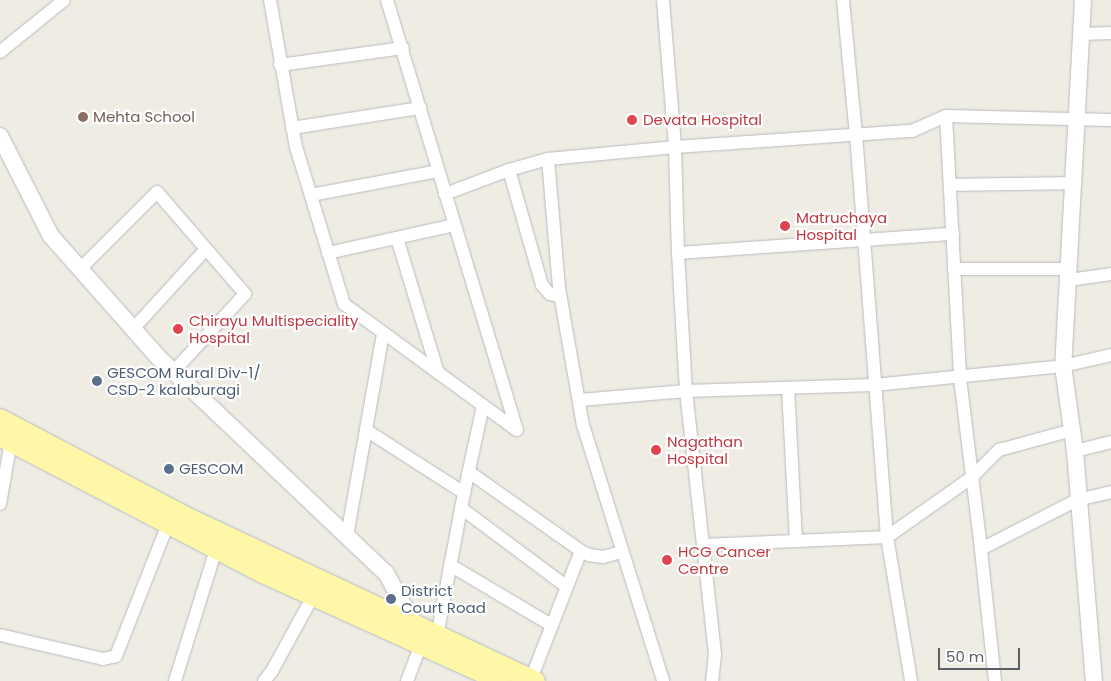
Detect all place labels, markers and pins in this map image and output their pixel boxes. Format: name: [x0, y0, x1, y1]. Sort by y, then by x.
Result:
place label: Mehta School: [93, 108, 195, 126]
marker: Mehta School: [77, 111, 89, 123]
place label: Devata Hospital: [643, 111, 762, 129]
marker: Devata Hospital: [625, 113, 639, 127]
place label: Matruchaya Hospital: [796, 208, 887, 243]
marker: Matruchaya Hospital: [778, 219, 792, 233]
place label: Chirayu Multispeciality Hospital: [189, 311, 358, 346]
marker: Chirayu Multispeciality Hospital: [171, 322, 185, 336]
place label: GESCOM Rural Div-1/ CSD-2 kalaburagi: [107, 363, 261, 398]
marker: GESCOM Rural Div-1/ CSD-2 kalaburagi: [91, 375, 103, 387]
place label: Nagathan Hospital: [667, 432, 743, 467]
marker: Nagathan Hospital: [649, 443, 663, 457]
place label: GESCOM: [179, 460, 243, 478]
marker: GESCOM: [163, 463, 175, 475]
place label: HCG Cancer Centre: [678, 542, 771, 577]
marker: HCG Cancer Centre: [660, 553, 674, 567]
place label: District Court Road: [401, 581, 486, 616]
marker: District Court Road: [385, 593, 397, 605]

